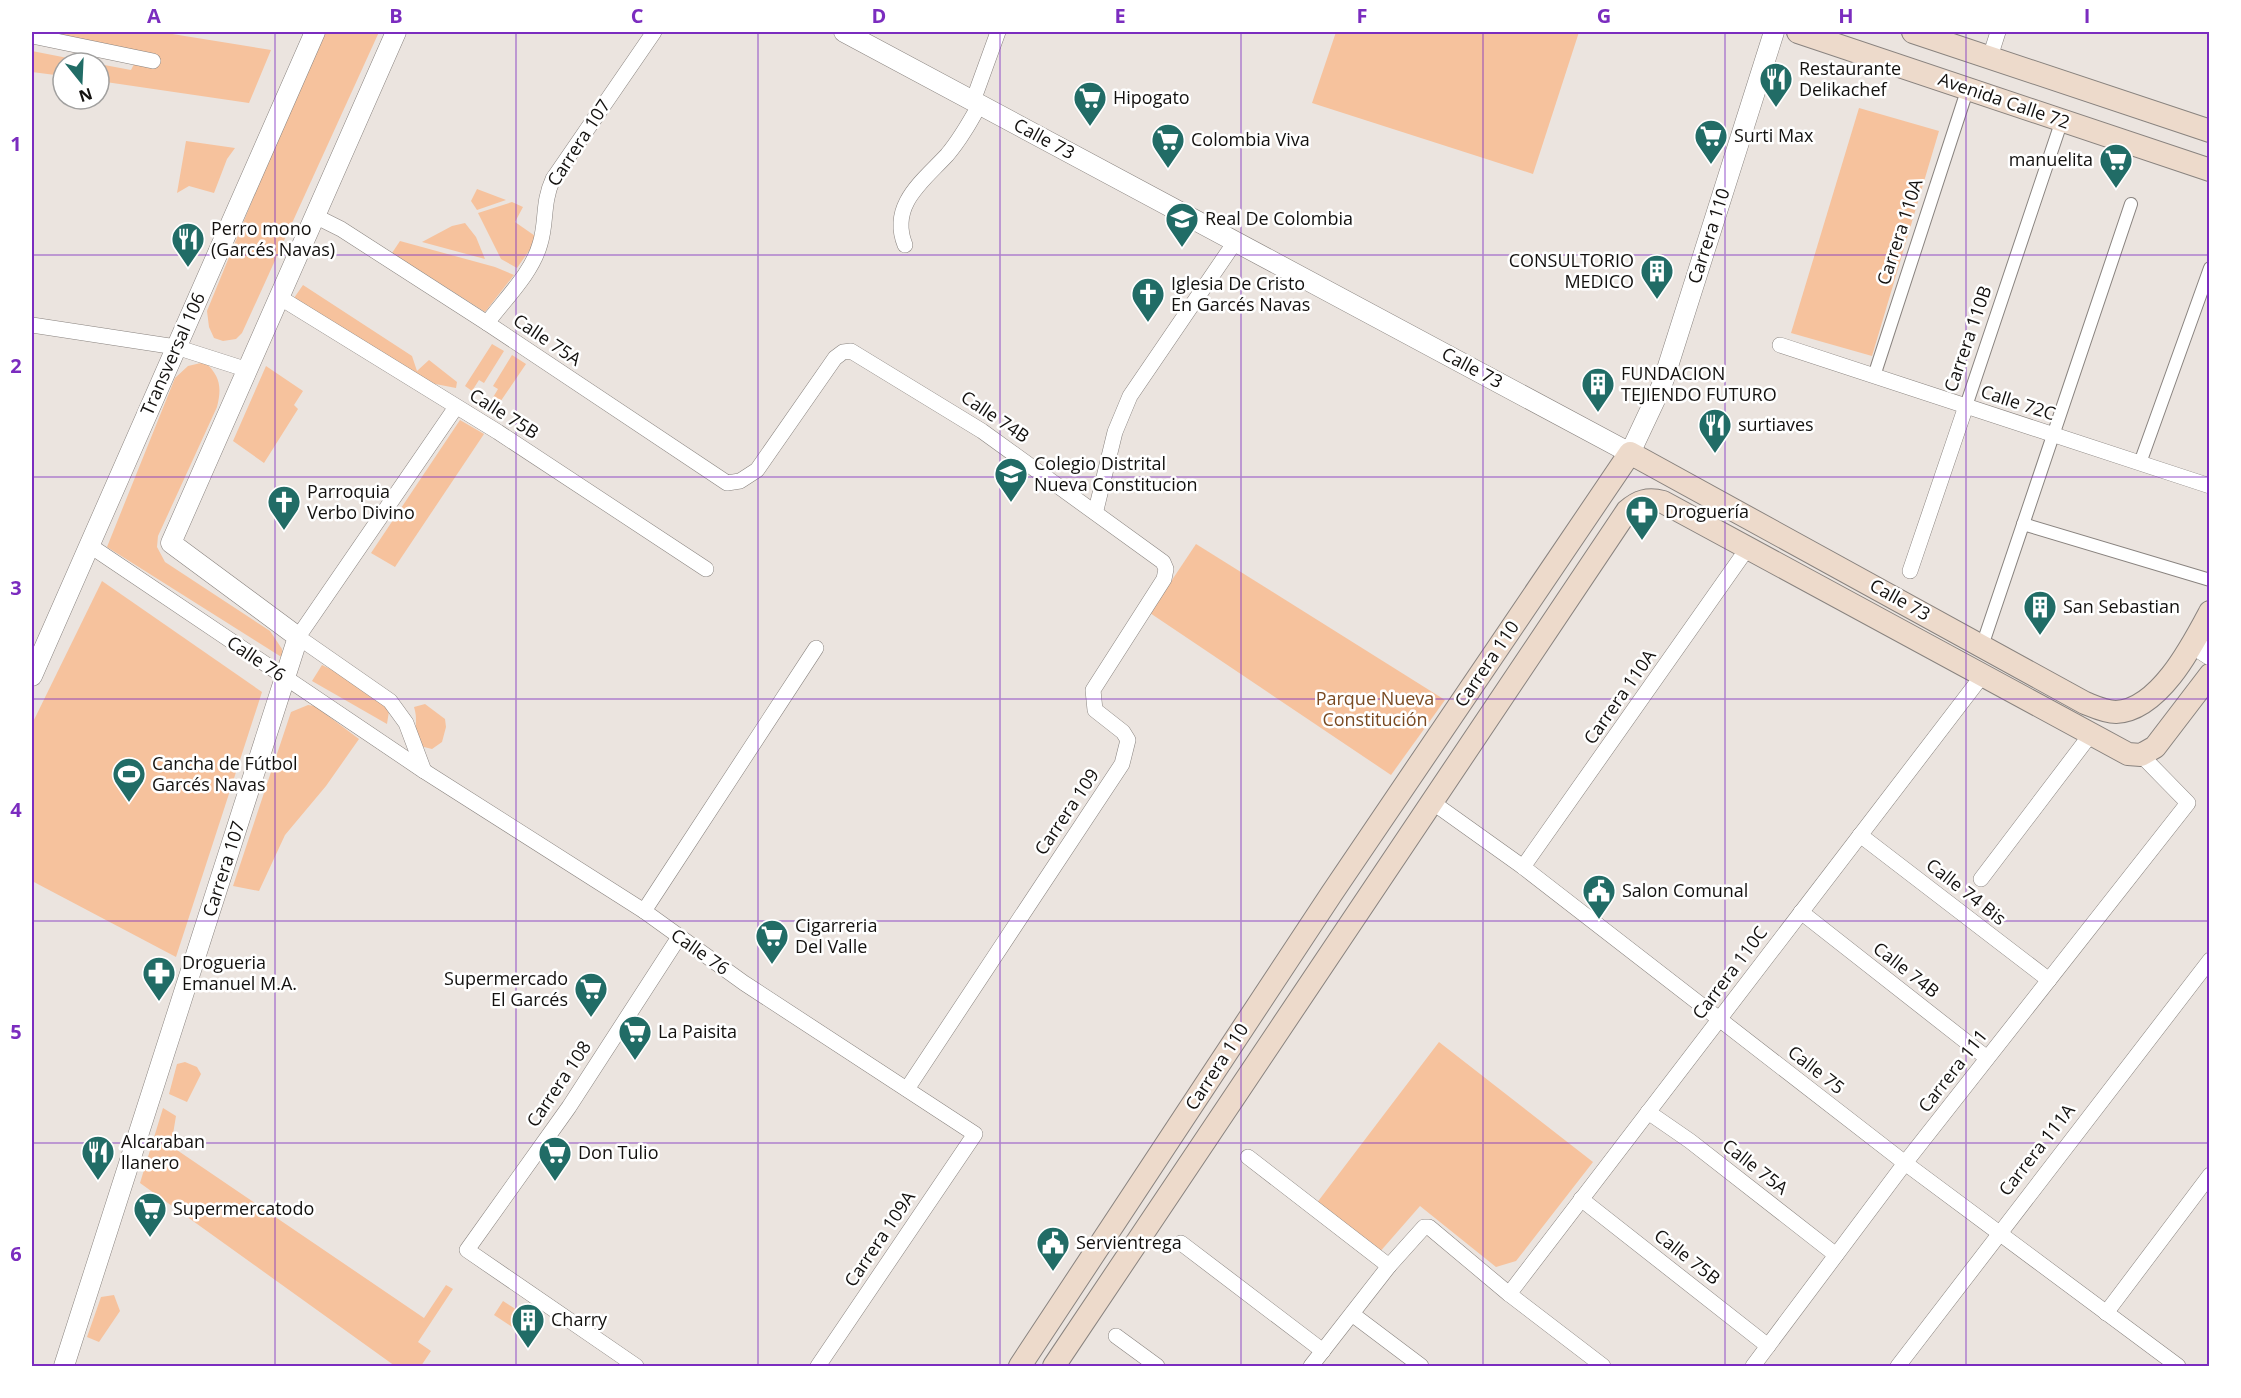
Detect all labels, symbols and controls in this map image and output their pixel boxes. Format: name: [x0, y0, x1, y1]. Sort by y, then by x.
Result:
text: A: [147, 2, 161, 29]
text: B: [389, 2, 403, 29]
text: C: [631, 2, 644, 29]
text: D: [872, 2, 886, 29]
text: E: [1114, 2, 1126, 29]
text: F: [1357, 2, 1367, 29]
text: G: [1597, 2, 1611, 29]
text: H: [1838, 2, 1854, 29]
text: I: [2084, 2, 2090, 29]
north arrow: [51, 51, 111, 111]
place label: Restaurante Delikachef: [1799, 56, 1901, 101]
restaurant icon: Restaurante Delikachef: [1758, 61, 1794, 108]
street label: Avenida Calle 72: [1935, 66, 2073, 134]
supermarket icon: Hipogato: [1072, 80, 1108, 127]
text: N: [76, 83, 95, 108]
place label: Hipogato: [1113, 85, 1190, 109]
street label: Carrera 107: [541, 94, 615, 191]
street label: Calle 73: [1010, 112, 1079, 164]
supermarket icon: Surti Max: [1693, 118, 1729, 165]
supermarket icon: Colombia Viva: [1150, 122, 1186, 169]
place label: Surti Max: [1734, 123, 1814, 147]
place label: Colombia Viva: [1191, 127, 1310, 151]
text: 1: [10, 130, 22, 157]
supermarket icon: manuelita: [2098, 142, 2134, 189]
place label: manuelita: [2009, 147, 2093, 171]
street label: Carrera 110A: [1871, 175, 1928, 288]
street label: Carrera 110: [1681, 185, 1735, 287]
school or university icon: Real De Colombia: [1164, 201, 1200, 248]
place label: Real De Colombia: [1205, 206, 1353, 230]
place label: Perro mono (Garcés Navas): [211, 216, 335, 261]
restaurant icon: Perro mono (Garcés Navas): [170, 221, 206, 268]
place label: CONSULTORIO MEDICO: [1509, 248, 1634, 293]
building icon: CONSULTORIO MEDICO: [1639, 253, 1675, 300]
place label: Iglesia De Cristo En Garcés Navas: [1171, 271, 1310, 316]
church icon: Iglesia De Cristo En Garcés Navas: [1130, 276, 1166, 323]
street label: Carrera 110B: [1938, 282, 1996, 395]
street label: Transversal 106: [134, 288, 210, 419]
street label: Calle 75A: [509, 308, 587, 371]
street label: Calle 73: [1438, 341, 1507, 393]
text: 2: [10, 352, 22, 379]
place label: FUNDACION TEJIENDO FUTURO: [1621, 361, 1777, 406]
building icon: FUNDACION TEJIENDO FUTURO: [1580, 366, 1616, 413]
street label: Calle 72C: [1978, 379, 2059, 425]
street label: Calle 75B: [465, 382, 544, 444]
street label: Calle 74B: [957, 385, 1034, 448]
restaurant icon: surtiaves: [1697, 407, 1733, 454]
place label: surtiaves: [1738, 412, 1814, 436]
place label: Colegio Distrital Nueva Constitucion: [1034, 451, 1198, 496]
school or university icon: Colegio Distrital Nueva Constitucion: [993, 456, 1029, 503]
place label: Parroquia Verbo Divino: [307, 479, 415, 524]
church icon: Parroquia Verbo Divino: [266, 484, 302, 531]
pharmacy icon: Droguería: [1624, 494, 1660, 541]
place label: Droguería: [1665, 499, 1749, 523]
street label: Calle 73: [1866, 573, 1935, 626]
text: 3: [10, 574, 22, 601]
building icon: San Sebastian: [2022, 589, 2058, 636]
place label: San Sebastian: [2063, 594, 2180, 618]
street label: Carrera 110: [1449, 616, 1524, 711]
street label: Calle 76: [223, 630, 291, 687]
street label: Carrera 110A: [1578, 644, 1661, 749]
park label: Parque Nueva Constitución: [1316, 686, 1434, 731]
place label: Cancha de Fútbol Garcés Navas: [152, 751, 298, 796]
sports icon: Cancha de Fútbol Garcés Navas: [111, 756, 147, 803]
street label: Carrera 109: [1029, 764, 1104, 859]
text: 4: [10, 796, 22, 823]
street label: Carrera 107: [196, 818, 250, 920]
street label: Calle 74 Bis: [1922, 852, 2012, 930]
public building icon: Salon Comunal: [1581, 873, 1617, 920]
place label: Salon Comunal: [1622, 878, 1748, 902]
place label: Cigarreria Del Valle: [795, 913, 877, 958]
supermarket icon: Cigarreria Del Valle: [754, 918, 790, 965]
street label: Carrera 110C: [1686, 921, 1772, 1024]
street label: Calle 76: [667, 922, 734, 980]
street label: Calle 74B: [1869, 936, 1945, 1003]
place label: Drogueria Emanuel M.A.: [182, 950, 297, 995]
pharmacy icon: Drogueria Emanuel M.A.: [141, 955, 177, 1002]
place label: Supermercado El Garcés: [444, 966, 568, 1011]
supermarket icon: Supermercado El Garcés: [573, 971, 609, 1018]
supermarket icon: La Paisita: [617, 1014, 653, 1061]
text: 5: [10, 1018, 22, 1045]
street label: Carrera 110: [1179, 1018, 1253, 1115]
place label: La Paisita: [658, 1019, 737, 1043]
street label: Carrera 111: [1912, 1024, 1992, 1117]
street label: Carrera 108: [521, 1036, 596, 1131]
street label: Calle 75: [1783, 1040, 1850, 1099]
street label: Carrera 111A: [1993, 1098, 2080, 1200]
place label: Alcaraban llanero: [121, 1129, 205, 1174]
street label: Calle 75A: [1718, 1133, 1794, 1200]
restaurant icon: Alcaraban llanero: [80, 1134, 116, 1181]
supermarket icon: Don Tulio: [537, 1135, 573, 1182]
place label: Don Tulio: [578, 1140, 658, 1164]
street label: Carrera 109A: [838, 1185, 920, 1291]
supermarket icon: Supermercatodo: [132, 1191, 168, 1238]
place label: Supermercatodo: [173, 1196, 314, 1220]
street label: Calle 75B: [1650, 1223, 1726, 1290]
public building icon: Servientrega: [1035, 1225, 1071, 1272]
place label: Servientrega: [1076, 1230, 1182, 1254]
text: 6: [10, 1240, 22, 1267]
building icon: Charry: [510, 1302, 546, 1349]
place label: Charry: [551, 1307, 608, 1331]

